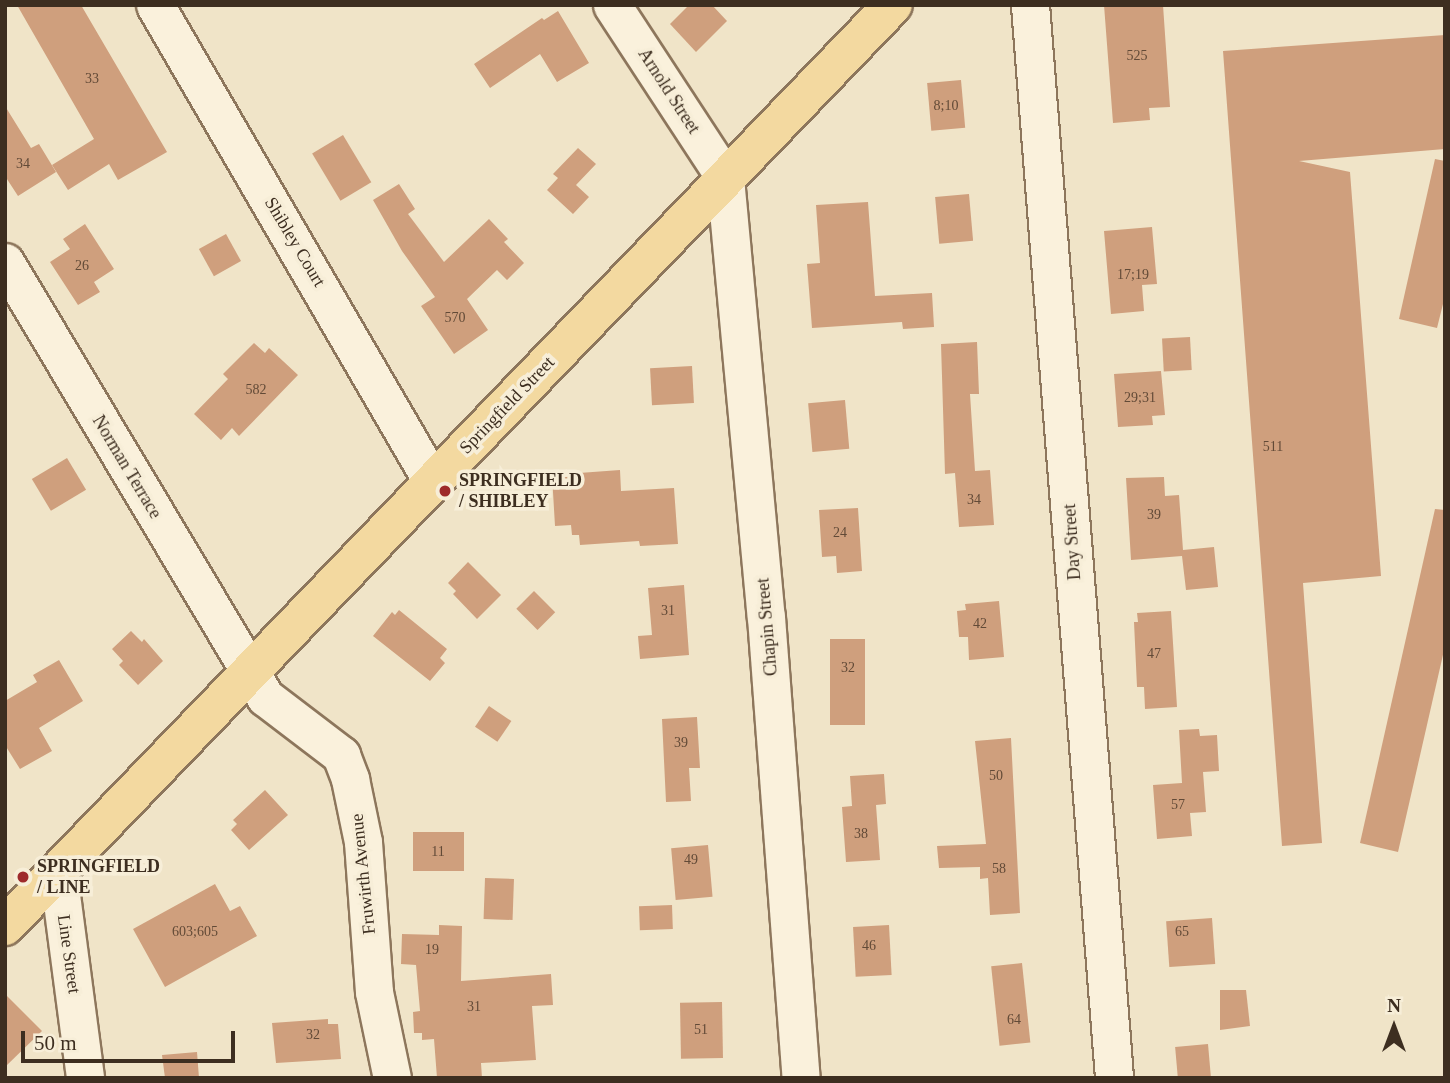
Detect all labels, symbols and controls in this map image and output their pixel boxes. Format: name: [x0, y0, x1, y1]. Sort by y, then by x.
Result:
street label: Arnold Street: [633, 44, 705, 138]
house number: 525: [1126, 48, 1148, 64]
house number: 33: [85, 71, 99, 87]
house number: 8;10: [934, 98, 958, 114]
house number: 34: [16, 156, 30, 172]
street label: Shibley Court: [260, 193, 330, 291]
house number: 26: [75, 258, 89, 274]
house number: 17;19: [1117, 267, 1149, 283]
house number: 570: [444, 310, 466, 326]
street label: Springfield Street: [455, 352, 559, 458]
house number: 582: [246, 382, 266, 398]
house number: 29;31: [1124, 390, 1156, 406]
street label: Norman Terrace: [88, 411, 166, 523]
house number: 511: [1263, 439, 1283, 455]
place label: SPRINGFIELD / SHIBLEY: [459, 470, 582, 512]
marker: SPRINGFIELD / SHIBLEY: [437, 483, 453, 499]
house number: 34: [967, 492, 981, 508]
street label: Day Street: [1059, 503, 1085, 581]
house number: 39: [1147, 507, 1161, 523]
house number: 24: [833, 525, 847, 541]
street label: Chapin Street: [752, 577, 782, 677]
house number: 31: [661, 603, 675, 619]
house number: 42: [973, 616, 987, 632]
house number: 47: [1147, 646, 1161, 662]
house number: 32: [841, 660, 855, 676]
house number: 39: [674, 735, 688, 751]
house number: 50: [989, 768, 1003, 784]
house number: 57: [1171, 797, 1185, 813]
street label: Fruwirth Avenue: [346, 812, 380, 936]
house number: 38: [854, 826, 868, 842]
house number: 11: [431, 844, 445, 860]
house number: 49: [684, 852, 698, 868]
place label: SPRINGFIELD / LINE: [37, 856, 160, 898]
house number: 58: [992, 861, 1006, 877]
marker: SPRINGFIELD / LINE: [15, 869, 31, 885]
street label: Line Street: [53, 913, 85, 995]
house number: 603;605: [172, 924, 218, 940]
house number: 65: [1175, 924, 1189, 940]
house number: 46: [862, 938, 876, 954]
house number: 19: [425, 942, 439, 958]
north arrow: [1359, 992, 1429, 1062]
text: N: [1387, 995, 1401, 1016]
house number: 31: [467, 999, 481, 1015]
house number: 64: [1007, 1012, 1021, 1028]
scale bar: [24, 1016, 238, 1060]
house number: 51: [694, 1022, 708, 1038]
house number: 32: [306, 1027, 320, 1043]
text: 50 m: [34, 1031, 77, 1055]

